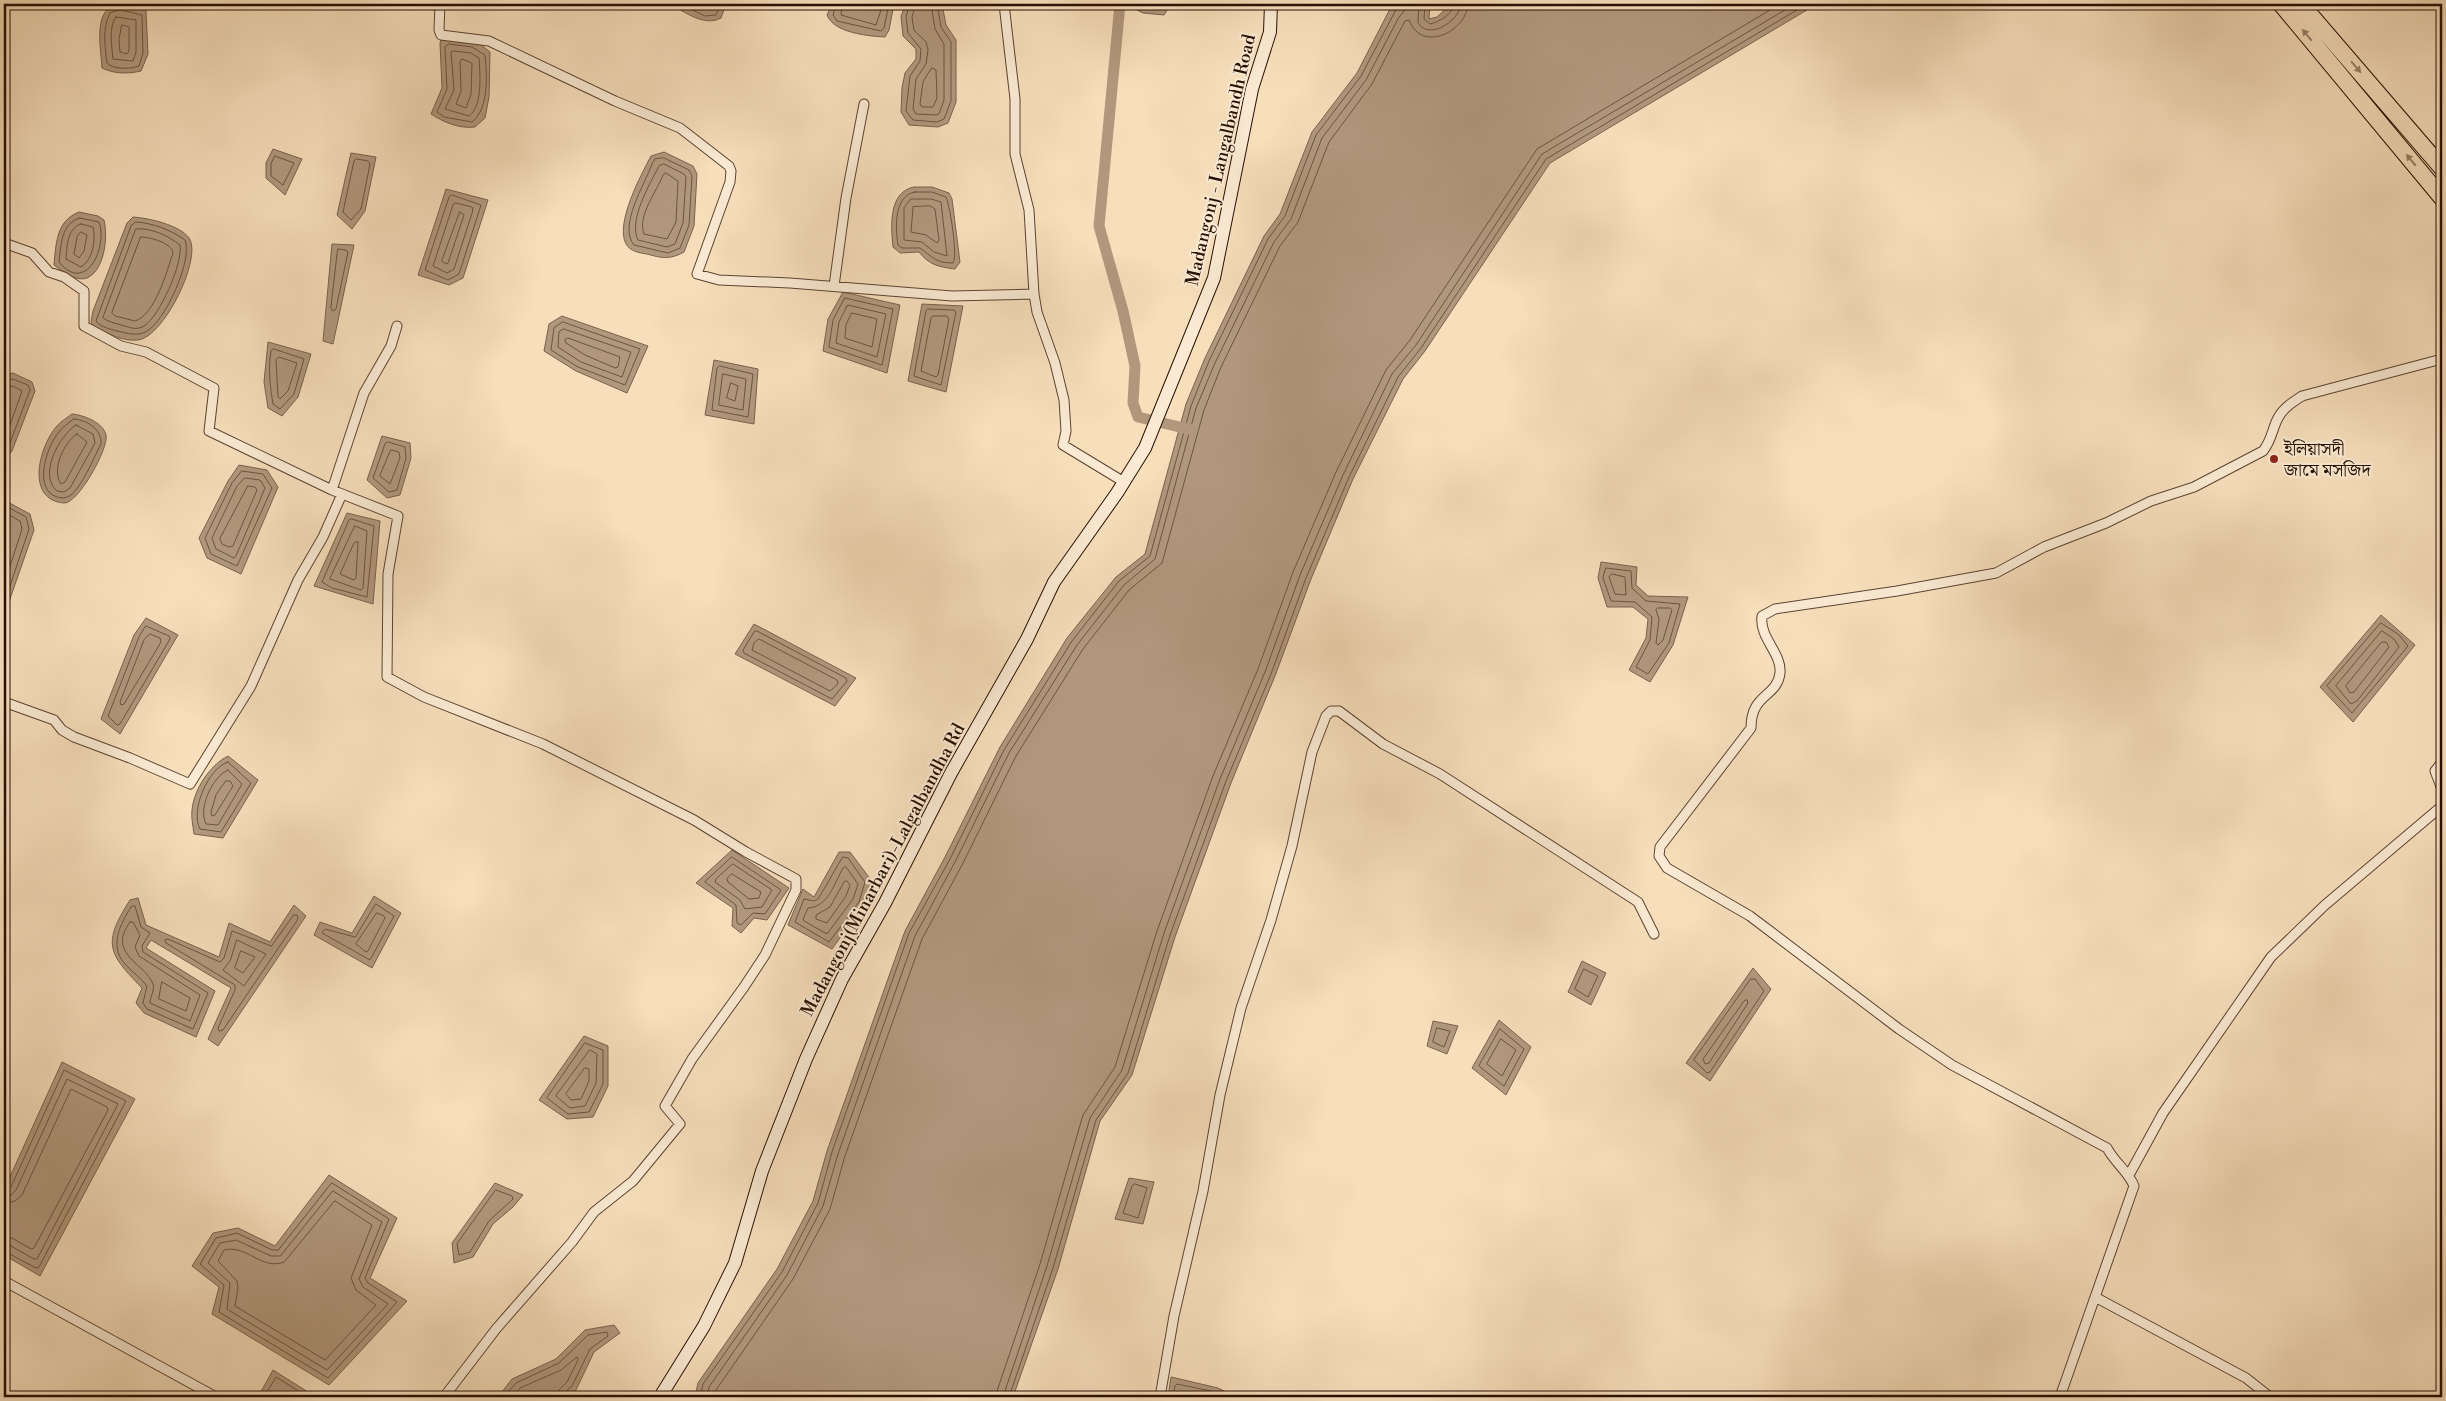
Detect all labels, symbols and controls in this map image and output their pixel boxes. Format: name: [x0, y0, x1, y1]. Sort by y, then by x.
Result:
one-way arrow: [2301, 30, 2313, 42]
street label: Madangonj - Langalbandh Road: [1181, 31, 1261, 288]
one-way arrow: [2350, 61, 2361, 74]
one-way arrow: [2405, 155, 2417, 167]
place label: ইলিয়াসদী জামে মসজিদ: [2283, 438, 2371, 482]
marker: ইলিয়াসদী জামে মসজিদ: [2268, 453, 2280, 465]
street label: Madangonj(Minarbari)-Lalgalbandha Rd: [796, 719, 971, 1021]

